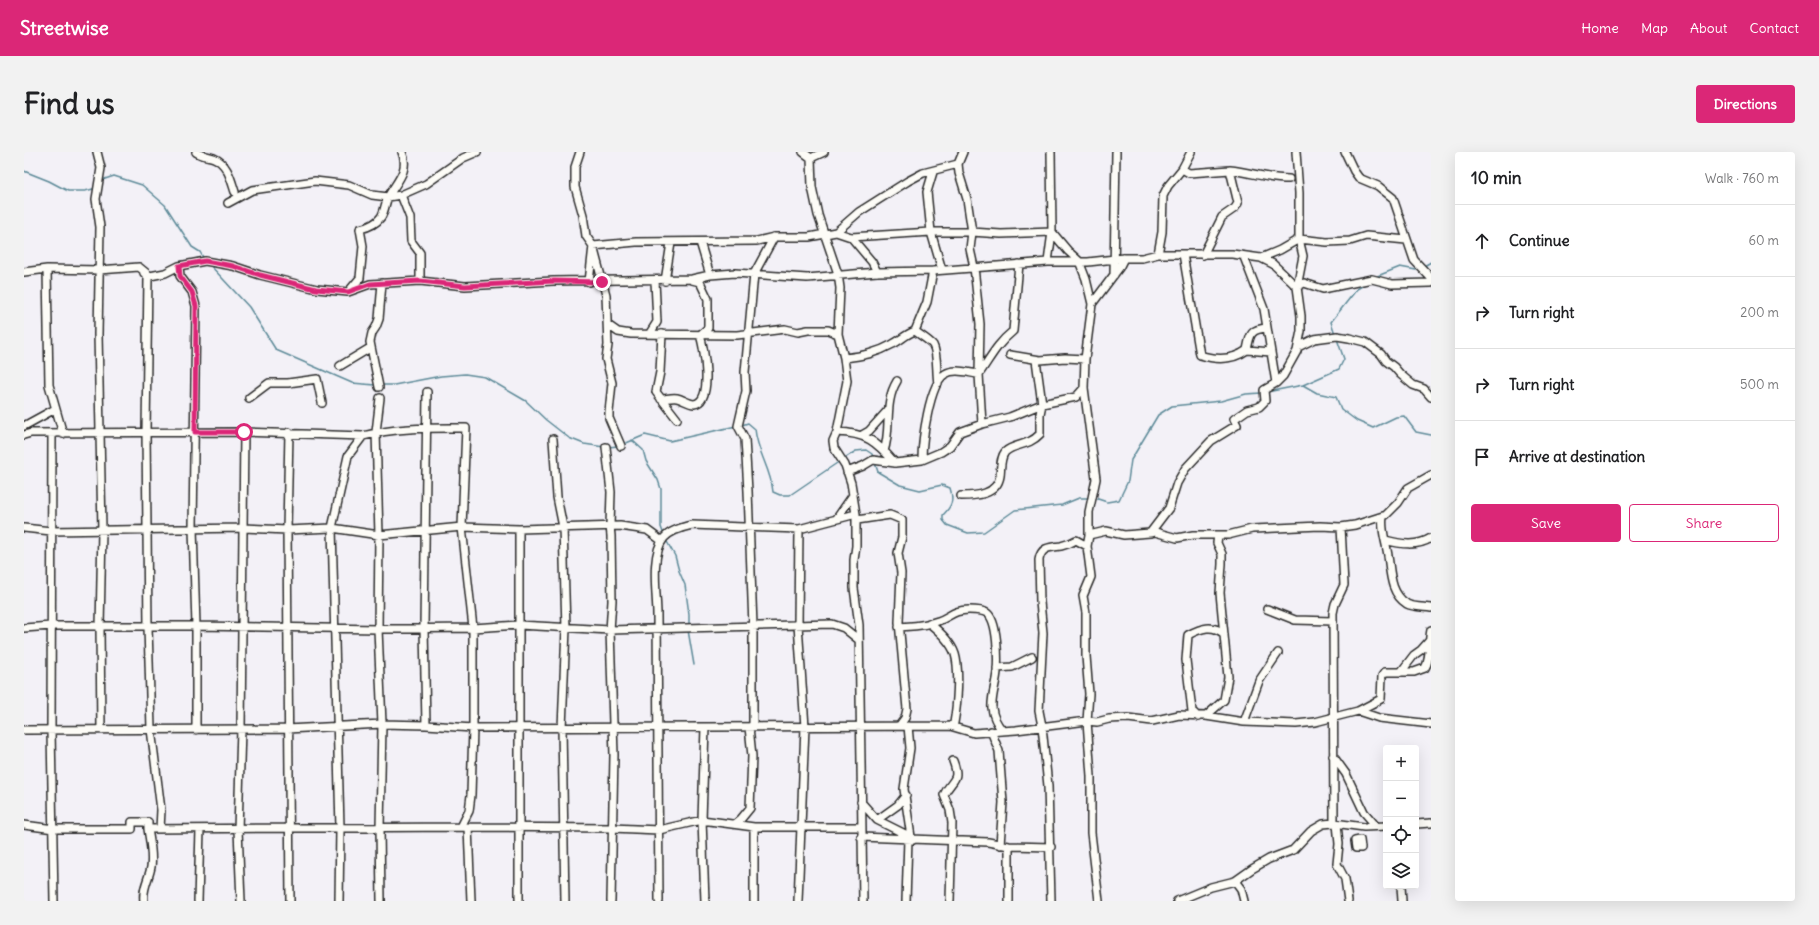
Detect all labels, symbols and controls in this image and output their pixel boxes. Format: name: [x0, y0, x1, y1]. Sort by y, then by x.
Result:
text: Streetwise: [20, 16, 109, 40]
text: Home: [1581, 19, 1619, 37]
text: Map: [1641, 19, 1668, 37]
text: About: [1690, 19, 1728, 37]
text: Contact: [1750, 19, 1799, 37]
button: Directions: [1696, 85, 1795, 123]
text: Find us: [24, 86, 115, 122]
text: 10 min: [1471, 167, 1522, 189]
text: Walk · 760 m: [1705, 170, 1779, 187]
icon: ahead: [1471, 230, 1493, 252]
text: Continue: [1509, 231, 1570, 250]
text: 60 m: [1748, 232, 1779, 249]
route end: [593, 273, 611, 291]
icon: right: [1471, 302, 1493, 324]
text: Turn right: [1509, 303, 1574, 322]
text: 200 m: [1740, 304, 1779, 321]
icon: right: [1471, 374, 1493, 396]
text: Turn right: [1509, 375, 1574, 394]
text: 500 m: [1740, 376, 1779, 393]
route start: [235, 423, 253, 441]
icon: arrive: [1471, 446, 1493, 468]
text: Arrive at destination: [1509, 447, 1645, 466]
button: Save: [1471, 504, 1621, 542]
button: Share: [1629, 504, 1779, 542]
map controls: [1383, 745, 1419, 889]
button: +: [1383, 745, 1419, 781]
button: −: [1383, 781, 1419, 817]
button: locate: [1383, 817, 1419, 853]
button: layers: [1383, 853, 1419, 889]

